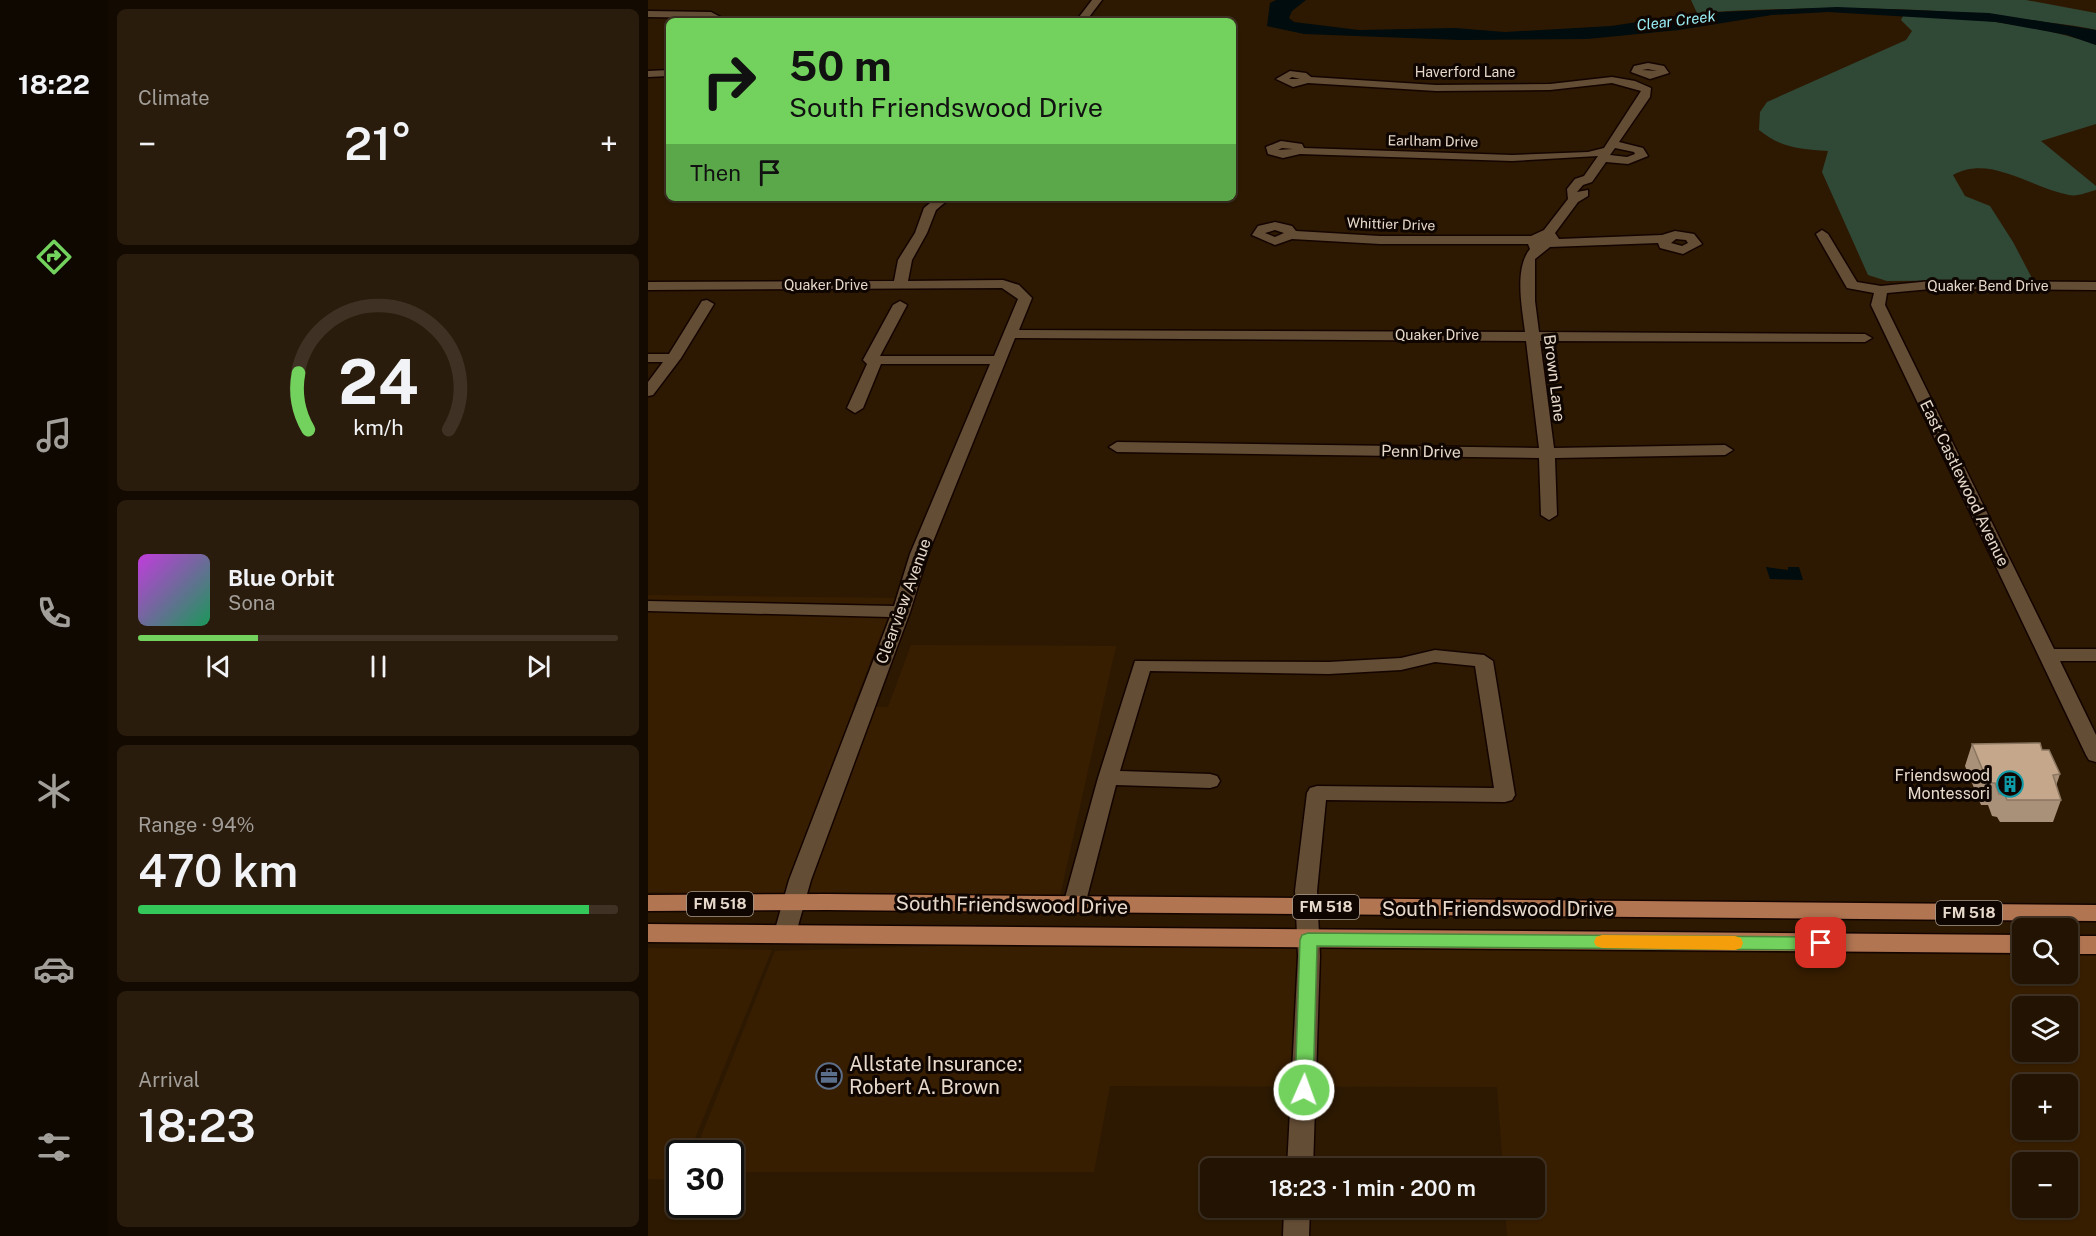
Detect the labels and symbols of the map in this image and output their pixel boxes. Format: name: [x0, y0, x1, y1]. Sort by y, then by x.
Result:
water label: Clear Creek: [1635, 7, 1717, 34]
street label: Haverford Lane: [1415, 64, 1515, 80]
street label: Earlham Drive: [1387, 132, 1479, 150]
street label: Whittier Drive: [1346, 214, 1436, 234]
street label: Quaker Drive: [784, 277, 868, 293]
street label: Quaker Bend Drive: [1927, 278, 2049, 294]
street label: Quaker Drive: [1395, 327, 1479, 343]
street label: Brown Lane: [1540, 333, 1569, 423]
street label: East Castlewood Avenue: [1916, 397, 2013, 569]
street label: Penn Drive: [1381, 441, 1461, 462]
street label: Clearview Avenue: [872, 536, 935, 666]
place label: Friendswood Montessori: [1894, 766, 1990, 803]
building icon: Friendswood Montessori: [1995, 769, 2025, 799]
street label: South Friendswood Drive: [895, 891, 1129, 919]
road number: FM 518: [687, 892, 753, 916]
road number: FM 518: [1293, 895, 1359, 919]
street label: South Friendswood Drive: [1382, 897, 1614, 921]
road number: FM 518: [1936, 901, 2002, 925]
pin: [1795, 917, 1846, 968]
place label: Allstate Insurance: Robert A. Brown: [849, 1052, 1022, 1099]
position arrow: [1272, 1058, 1336, 1122]
office icon: Allstate Insurance: Robert A. Brown: [814, 1061, 844, 1091]
speed limit sign: 30: [666, 1140, 744, 1218]

